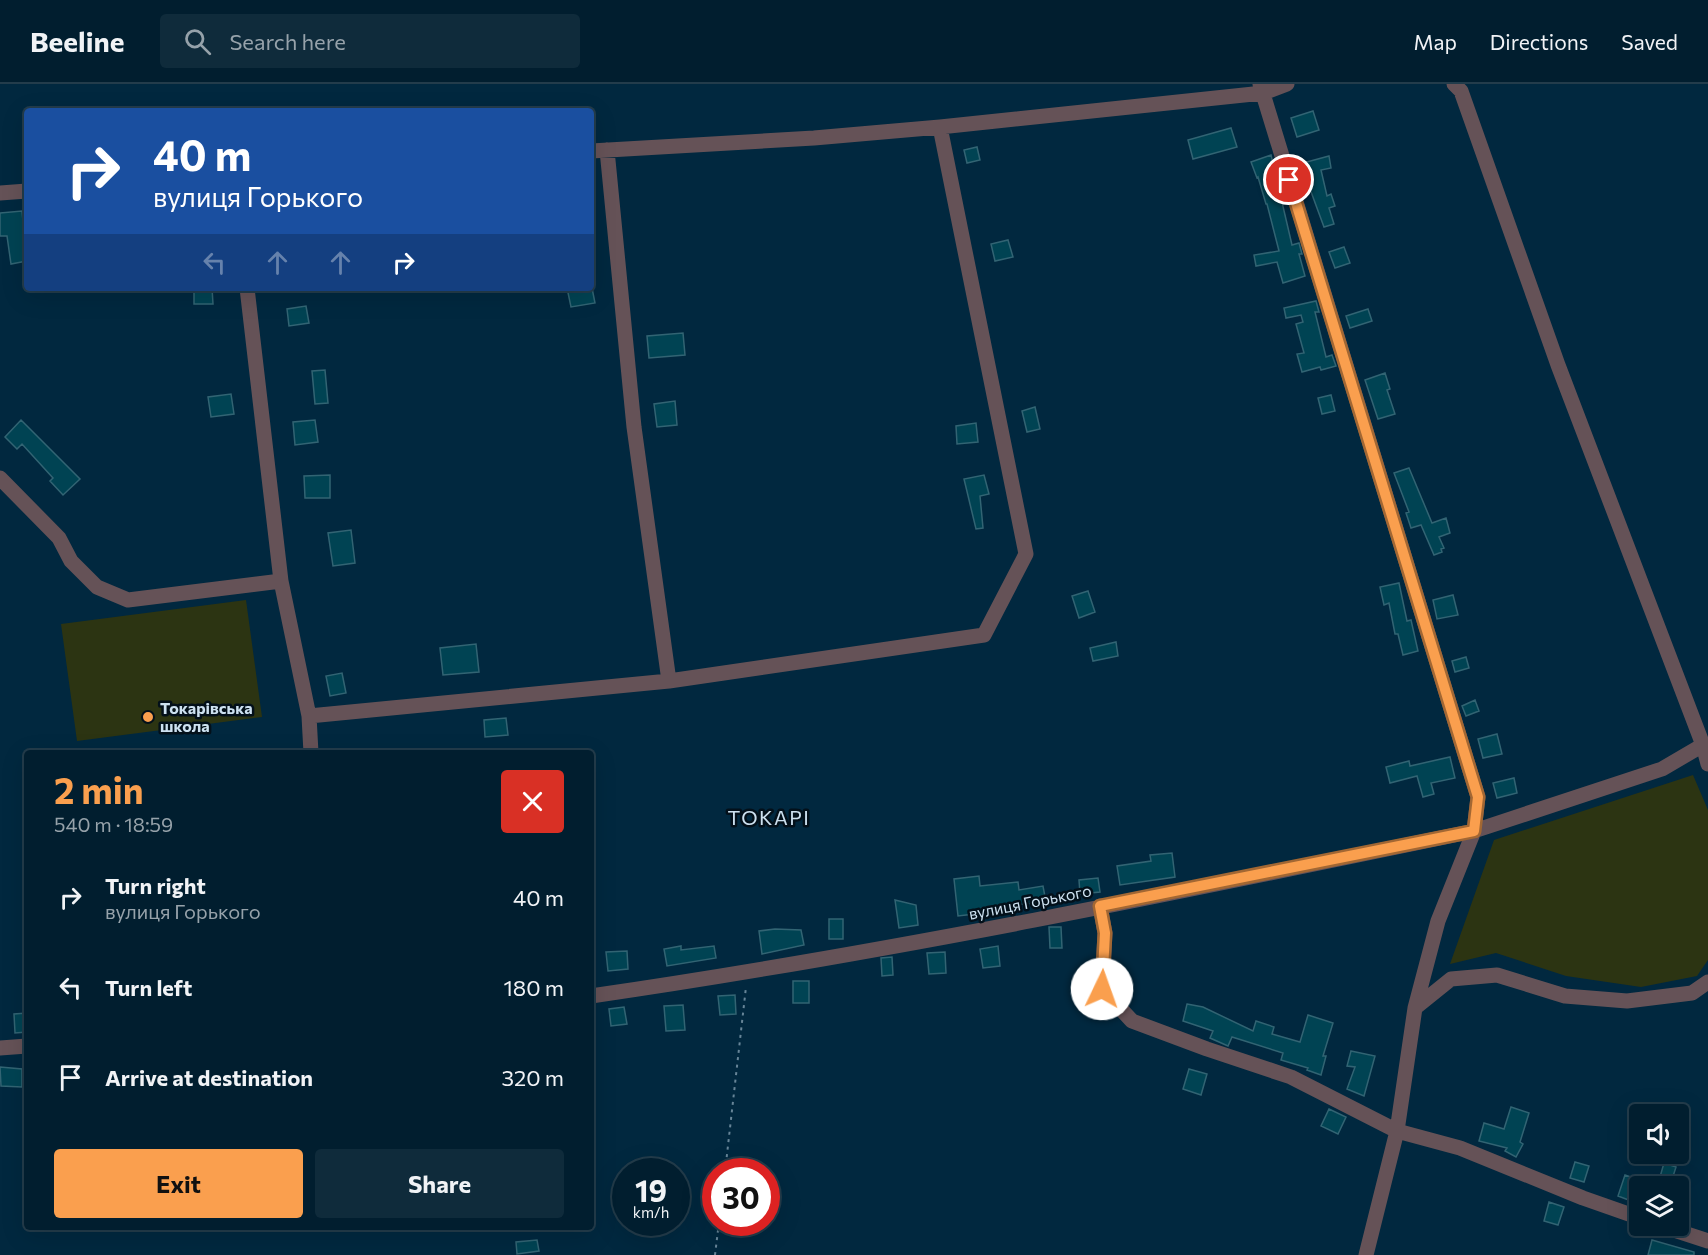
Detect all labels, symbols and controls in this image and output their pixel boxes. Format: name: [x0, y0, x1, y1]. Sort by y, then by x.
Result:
search box: [160, 14, 580, 68]
text: Beeline: [30, 24, 124, 58]
icon: search: [181, 25, 214, 58]
text: Search here: [229, 28, 346, 55]
text: Map: [1414, 29, 1457, 54]
text: Directions: [1490, 29, 1588, 54]
text: Saved: [1621, 29, 1678, 54]
text: 40 m: [153, 128, 251, 180]
icon: right: [54, 132, 132, 210]
pin: [1263, 154, 1314, 205]
icon: arrive: [1272, 163, 1305, 196]
text: вулиця Горького: [153, 180, 363, 213]
icon: left: [198, 246, 231, 279]
icon: ahead: [261, 246, 294, 279]
icon: ahead: [324, 246, 357, 279]
icon: right: [387, 246, 420, 279]
place label: Токарівська школа: [160, 698, 253, 735]
marker: Токарівська школа: [141, 710, 155, 724]
text: 2 min: [54, 767, 144, 811]
button: close: [501, 770, 564, 833]
district label: ТОКАРІ: [728, 805, 810, 829]
text: 540 m · 18:59: [54, 812, 173, 836]
text: Turn right: [105, 872, 206, 899]
street label: вулиця Горького: [967, 880, 1093, 923]
icon: right: [54, 881, 87, 914]
text: 40 m: [513, 884, 564, 911]
text: вулиця Горького: [105, 899, 261, 923]
position arrow: [1070, 957, 1134, 1021]
icon: left: [54, 971, 87, 1004]
text: Turn left: [105, 974, 192, 1001]
text: 180 m: [503, 974, 564, 1001]
icon: arrive: [54, 1061, 87, 1094]
text: Arrive at destination: [105, 1064, 313, 1091]
text: 320 m: [502, 1064, 564, 1091]
map controls: [1629, 1104, 1689, 1236]
button: sound: [1629, 1104, 1689, 1164]
button: Exit: [54, 1149, 303, 1218]
button: Share: [315, 1149, 564, 1218]
speed limit sign: 30: [702, 1158, 780, 1236]
text: 19: [635, 1171, 667, 1208]
button: layers: [1629, 1176, 1689, 1236]
text: km/h: [633, 1203, 669, 1221]

